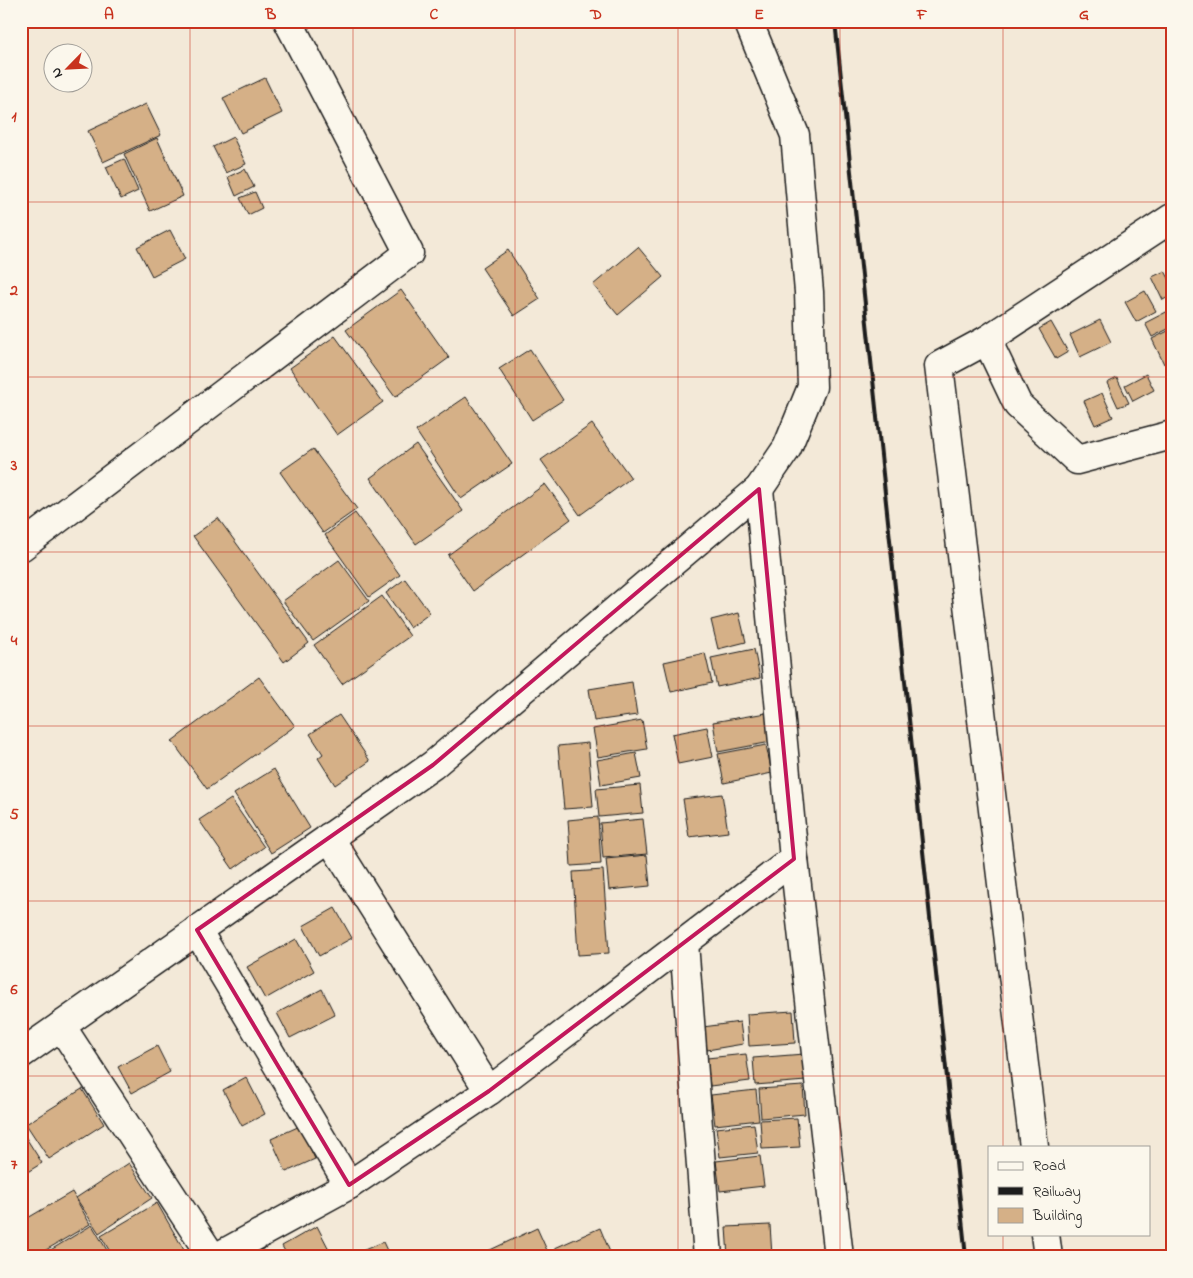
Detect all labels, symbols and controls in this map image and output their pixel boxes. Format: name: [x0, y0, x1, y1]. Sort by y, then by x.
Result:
text: A: [104, 3, 114, 27]
text: B: [265, 3, 277, 27]
text: C: [430, 3, 439, 27]
text: D: [589, 3, 602, 27]
text: E: [754, 3, 764, 27]
text: F: [916, 3, 928, 27]
text: G: [1079, 3, 1089, 27]
north arrow: [42, 42, 92, 92]
text: N: [46, 64, 69, 81]
text: 1: [11, 105, 17, 129]
text: 2: [9, 279, 18, 303]
text: 3: [10, 454, 18, 478]
text: 4: [10, 629, 18, 653]
text: 5: [9, 803, 19, 827]
text: 6: [9, 978, 18, 1002]
legend: [988, 1146, 1150, 1236]
text: 7: [11, 1153, 18, 1177]
text: Road: [1033, 1155, 1066, 1177]
text: Railway: [1033, 1181, 1081, 1204]
text: Building: [1032, 1205, 1082, 1228]

